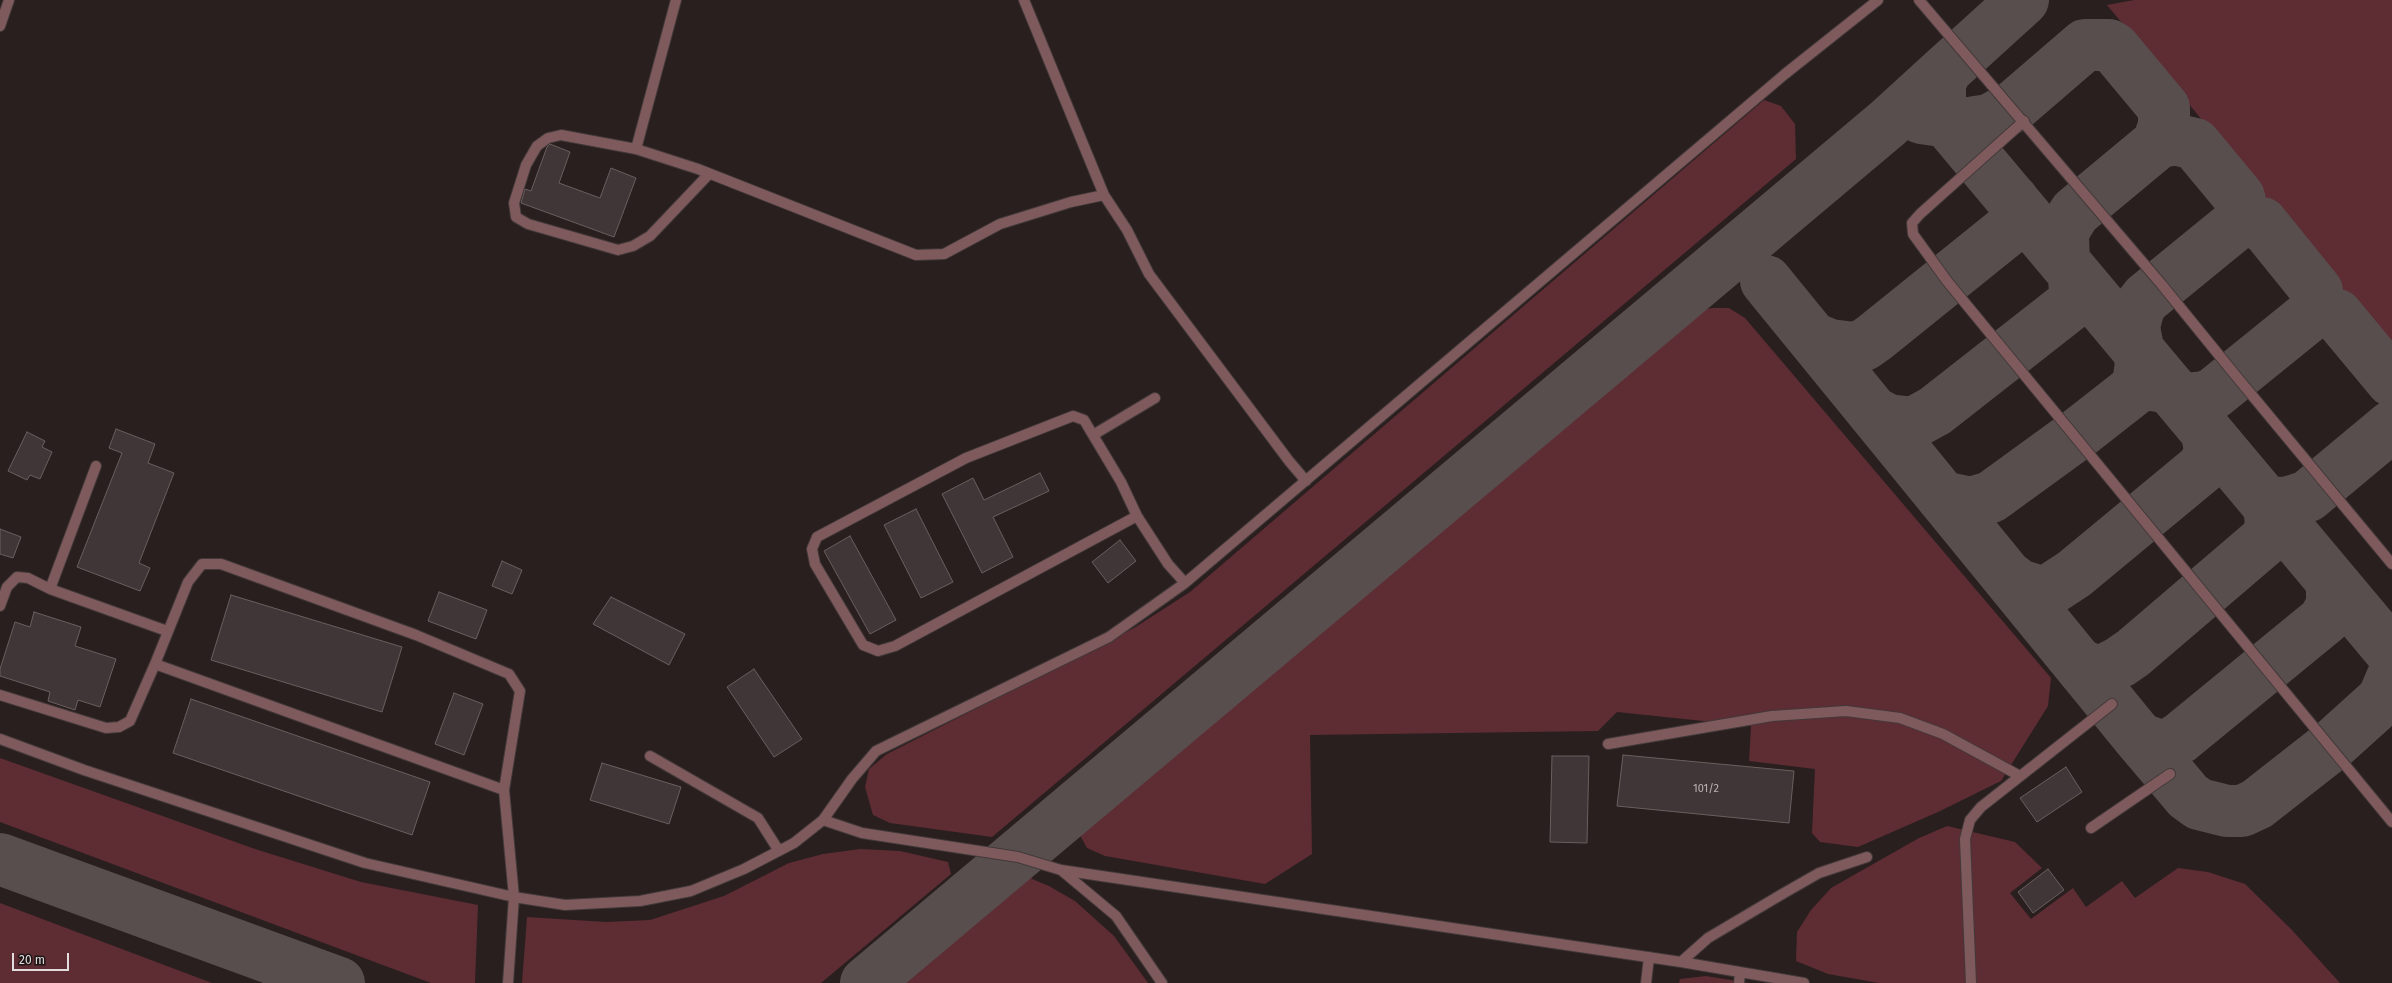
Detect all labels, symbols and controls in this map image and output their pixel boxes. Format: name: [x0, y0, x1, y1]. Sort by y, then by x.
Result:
house number: 101/2: [1693, 782, 1719, 796]
scale bar: [14, 945, 71, 971]
text: 20 m: [19, 953, 45, 967]

